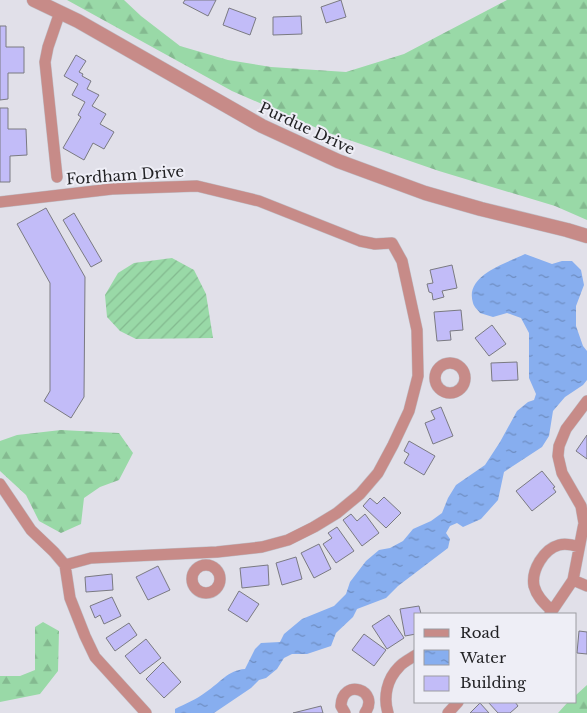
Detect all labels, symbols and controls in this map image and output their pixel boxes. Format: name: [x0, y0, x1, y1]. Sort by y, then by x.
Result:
street label: Purdue Drive: [256, 98, 358, 158]
street label: Fordham Drive: [65, 161, 185, 189]
legend: [414, 613, 577, 703]
text: Road: [460, 623, 500, 642]
text: Water: [459, 648, 507, 667]
text: Building: [460, 673, 527, 692]

